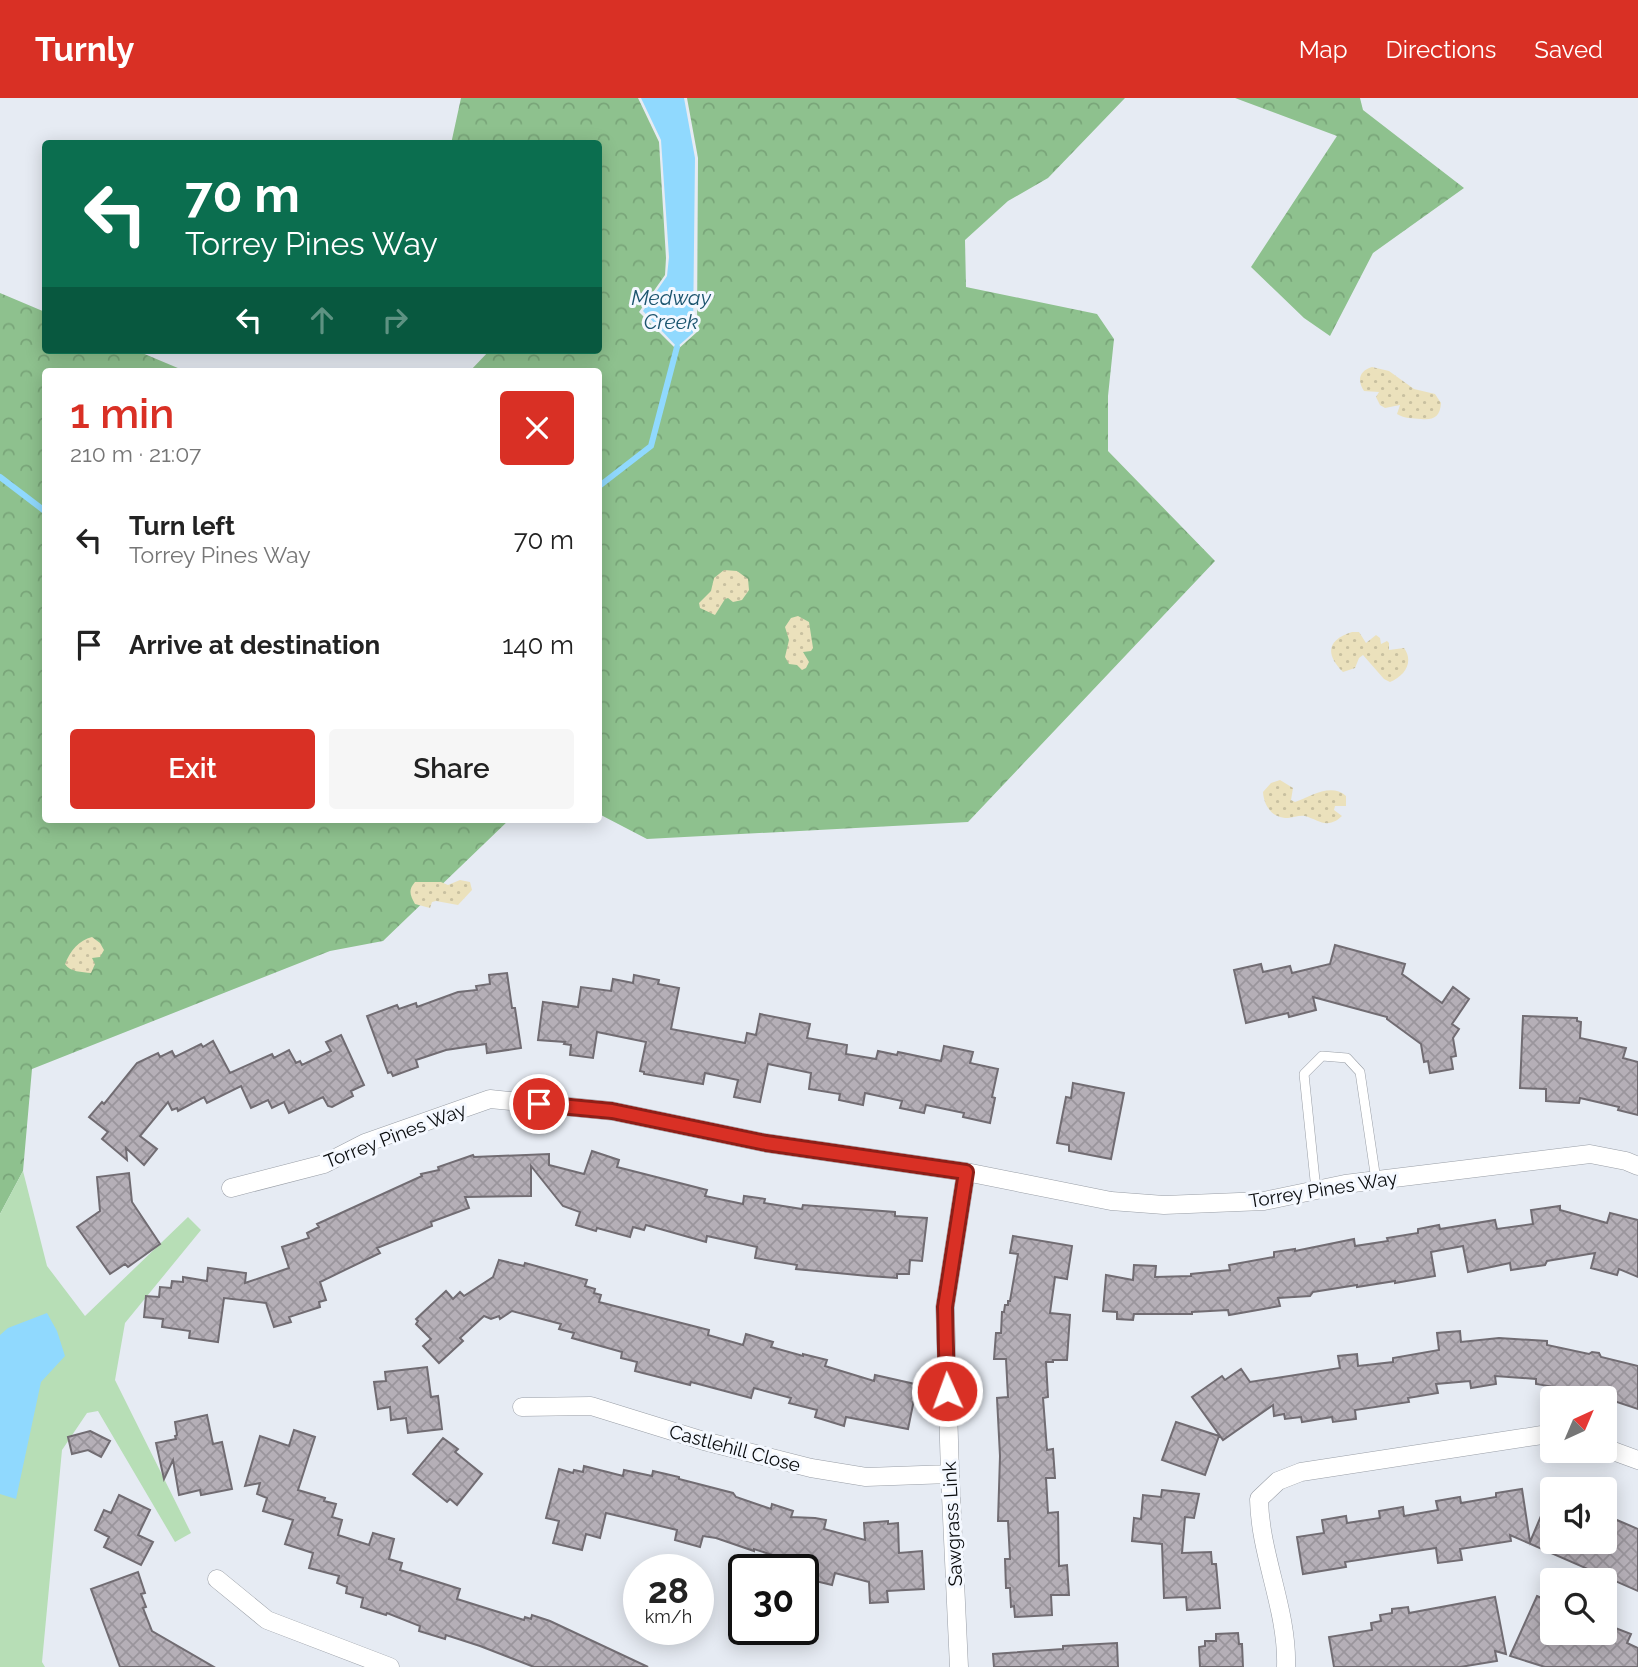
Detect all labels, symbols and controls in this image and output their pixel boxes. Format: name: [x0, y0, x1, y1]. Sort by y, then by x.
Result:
text: Turnly: [35, 30, 134, 69]
text: Map: [1299, 35, 1348, 64]
text: Directions: [1386, 35, 1496, 64]
text: Saved: [1534, 35, 1603, 64]
text: 70 m: [185, 166, 300, 223]
icon: left: [70, 168, 161, 259]
text: Torrey Pines Way: [185, 225, 438, 262]
water label: Medway Creek: [631, 285, 712, 334]
icon: left: [230, 301, 268, 339]
icon: ahead: [303, 301, 341, 339]
icon: right: [376, 301, 414, 339]
text: 1 min: [70, 389, 174, 438]
button: close: [500, 391, 574, 465]
text: 210 m · 21:07: [70, 440, 201, 467]
text: Turn left: [129, 511, 235, 541]
icon: left: [70, 521, 108, 559]
text: 70 m: [514, 525, 574, 555]
text: Torrey Pines Way: [129, 541, 311, 568]
icon: arrive: [70, 626, 108, 664]
text: Arrive at destination: [129, 630, 380, 660]
text: 140 m: [502, 630, 574, 660]
button: Exit: [70, 729, 315, 809]
button: Share: [329, 729, 574, 809]
pin: [509, 1074, 569, 1134]
icon: arrive: [520, 1085, 558, 1123]
street label: Torrey Pines Way: [321, 1098, 469, 1172]
street label: Torrey Pines Way: [1247, 1166, 1399, 1212]
position arrow: [910, 1354, 984, 1428]
north arrow: [1540, 1386, 1617, 1463]
map controls: [1540, 1386, 1617, 1645]
street label: Castlehill Close: [667, 1420, 803, 1476]
street label: Sawgrass Link: [938, 1461, 966, 1587]
button: sound: [1540, 1477, 1617, 1554]
speed limit sign: 30: [728, 1554, 819, 1645]
button: search: [1540, 1568, 1617, 1645]
text: 28: [648, 1570, 689, 1611]
text: km/h: [645, 1606, 692, 1627]

